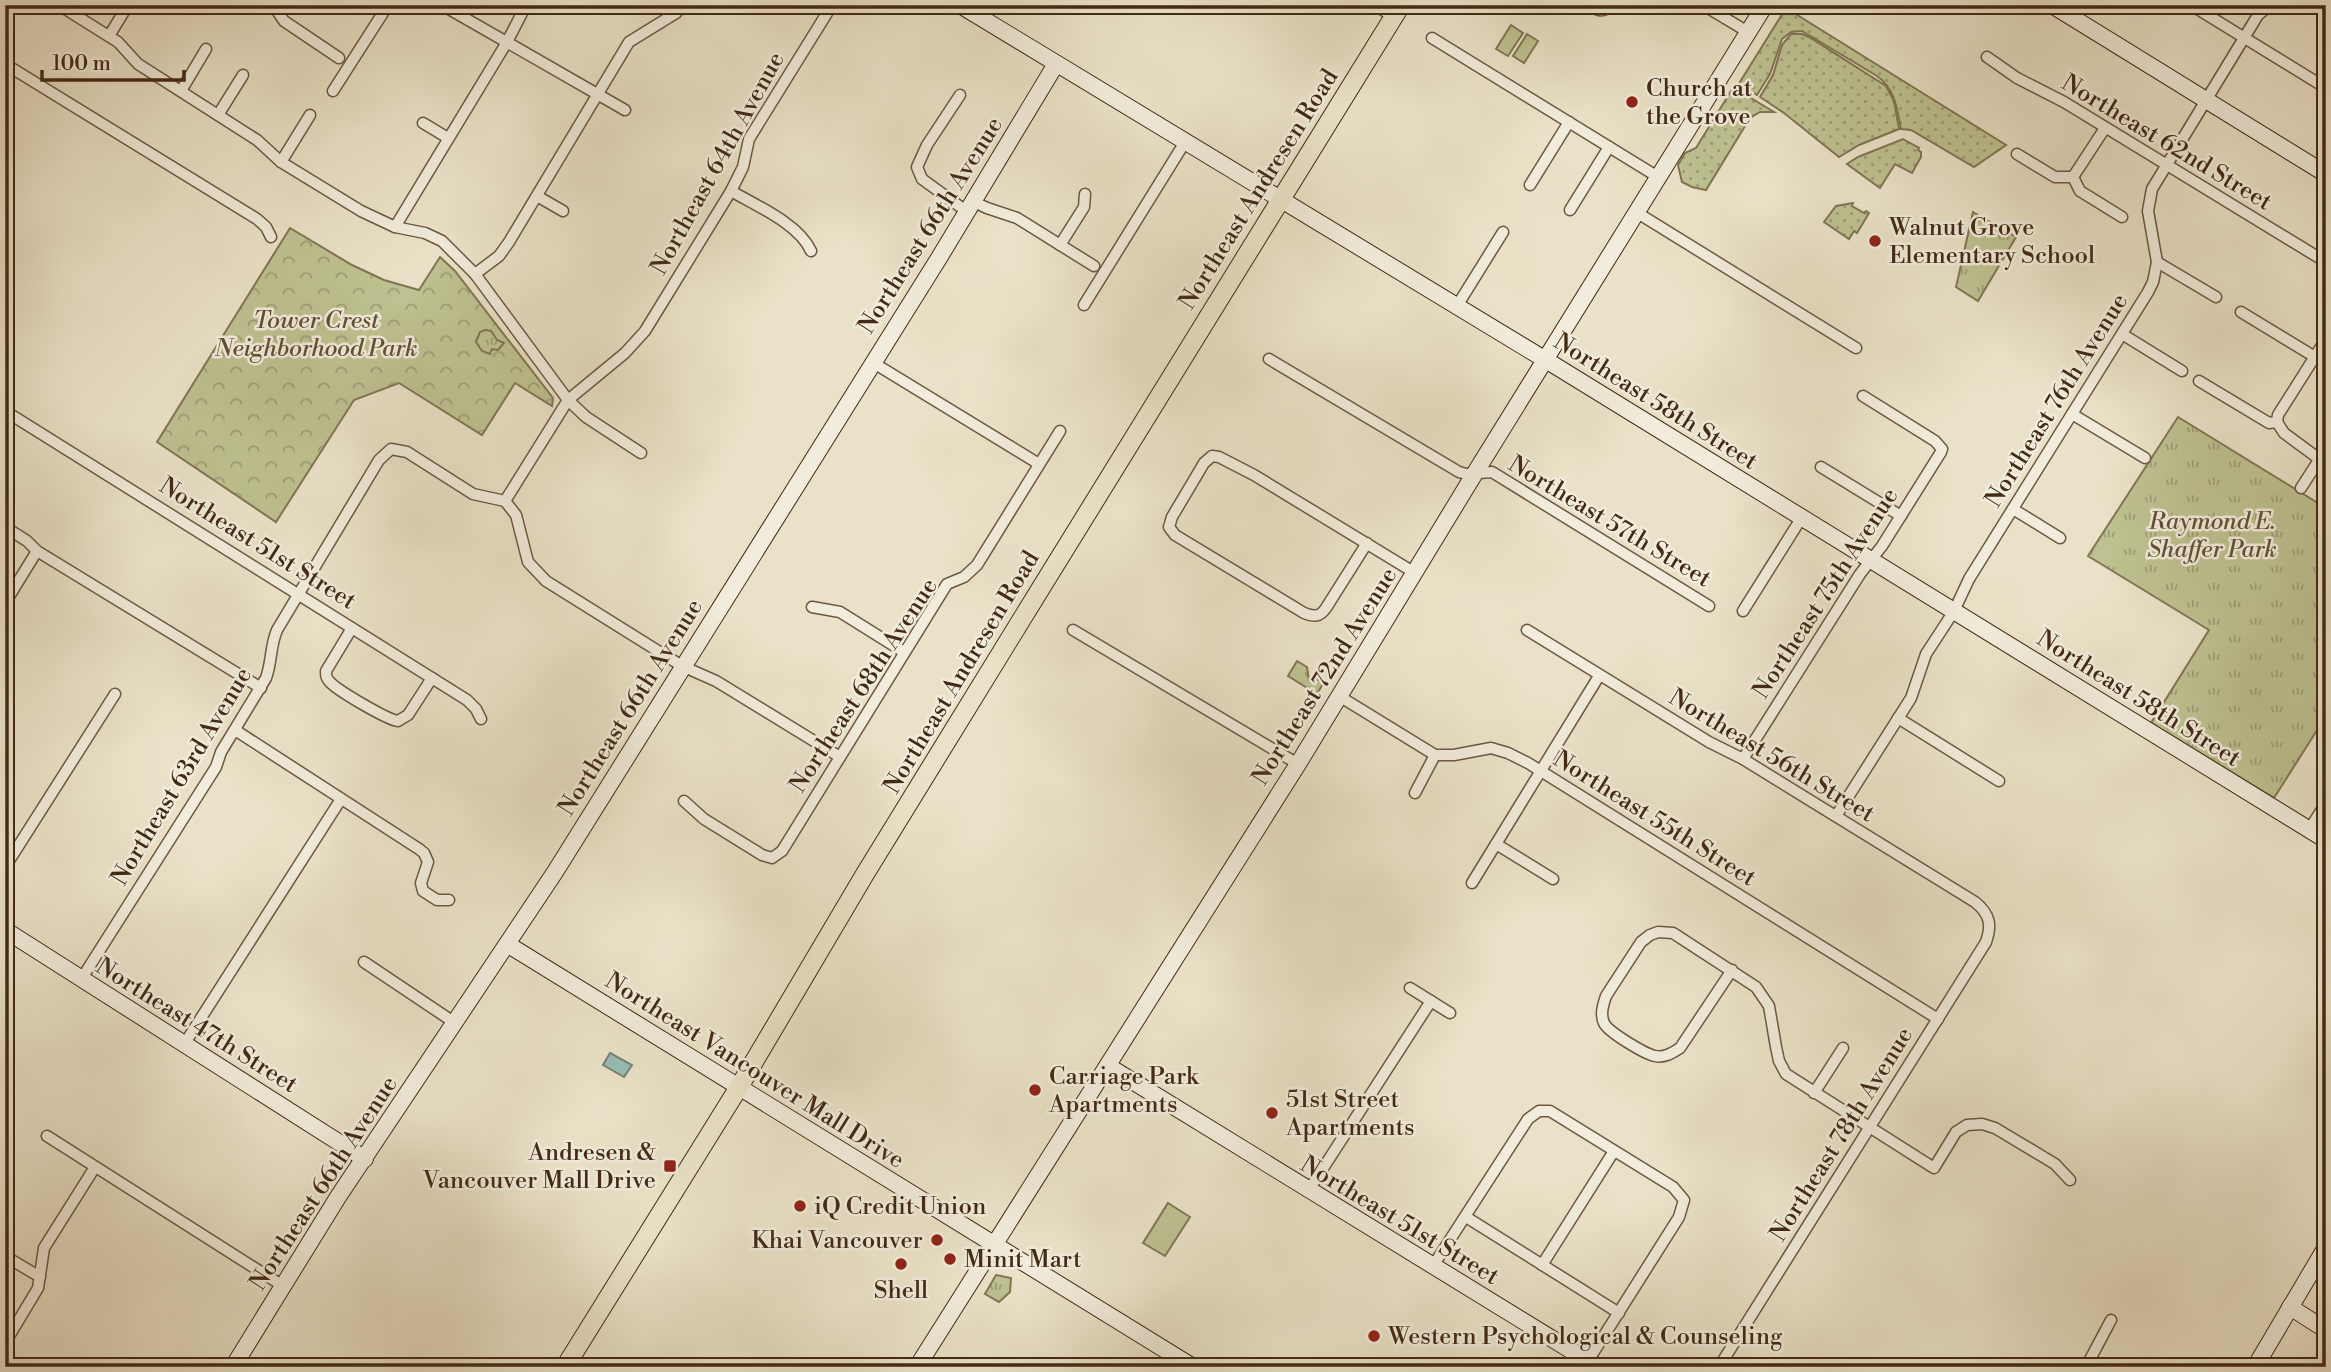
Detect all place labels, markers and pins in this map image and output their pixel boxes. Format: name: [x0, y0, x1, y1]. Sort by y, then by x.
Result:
place label: Church at the Grove: [1646, 74, 1753, 132]
marker: Church at the Grove: [1624, 94, 1640, 110]
place label: Walnut Grove Elementary School: [1888, 213, 2095, 271]
marker: Walnut Grove Elementary School: [1867, 233, 1883, 249]
place label: Carriage Park Apartments: [1048, 1062, 1200, 1120]
marker: Carriage Park Apartments: [1027, 1082, 1043, 1098]
place label: 51st Street Apartments: [1285, 1085, 1414, 1143]
marker: 51st Street Apartments: [1264, 1105, 1280, 1121]
place label: Andresen & Vancouver Mall Drive: [422, 1138, 656, 1196]
marker: Andresen & Vancouver Mall Drive: [662, 1158, 678, 1174]
place label: iQ Credit Union: [814, 1192, 986, 1222]
marker: iQ Credit Union: [792, 1198, 808, 1214]
place label: Khai Vancouver: [751, 1226, 923, 1256]
marker: Khai Vancouver: [929, 1232, 945, 1248]
place label: Minit Mart: [964, 1245, 1082, 1275]
marker: Minit Mart: [942, 1251, 958, 1267]
marker: Shell: [893, 1256, 909, 1272]
place label: Shell: [874, 1276, 928, 1306]
place label: Western Psychological & Counseling: [1387, 1322, 1783, 1352]
marker: Western Psychological & Counseling: [1366, 1328, 1382, 1344]

